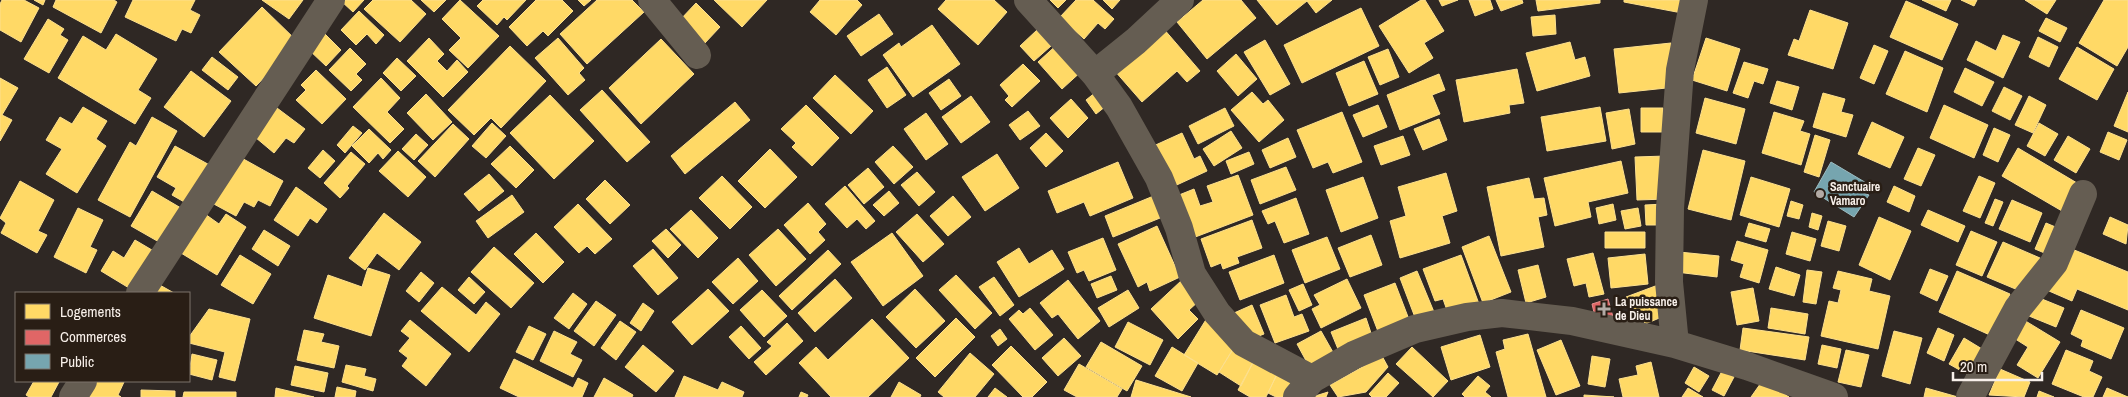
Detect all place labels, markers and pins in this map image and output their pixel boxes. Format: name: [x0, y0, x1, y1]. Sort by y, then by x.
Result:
place label: Sanctuaire Vamaro: [1830, 179, 1881, 209]
marker: Sanctuaire Vamaro: [1814, 188, 1826, 200]
place label: La puissance de Dieu: [1615, 294, 1678, 324]
marker: La puissance de Dieu: [1597, 302, 1611, 316]

